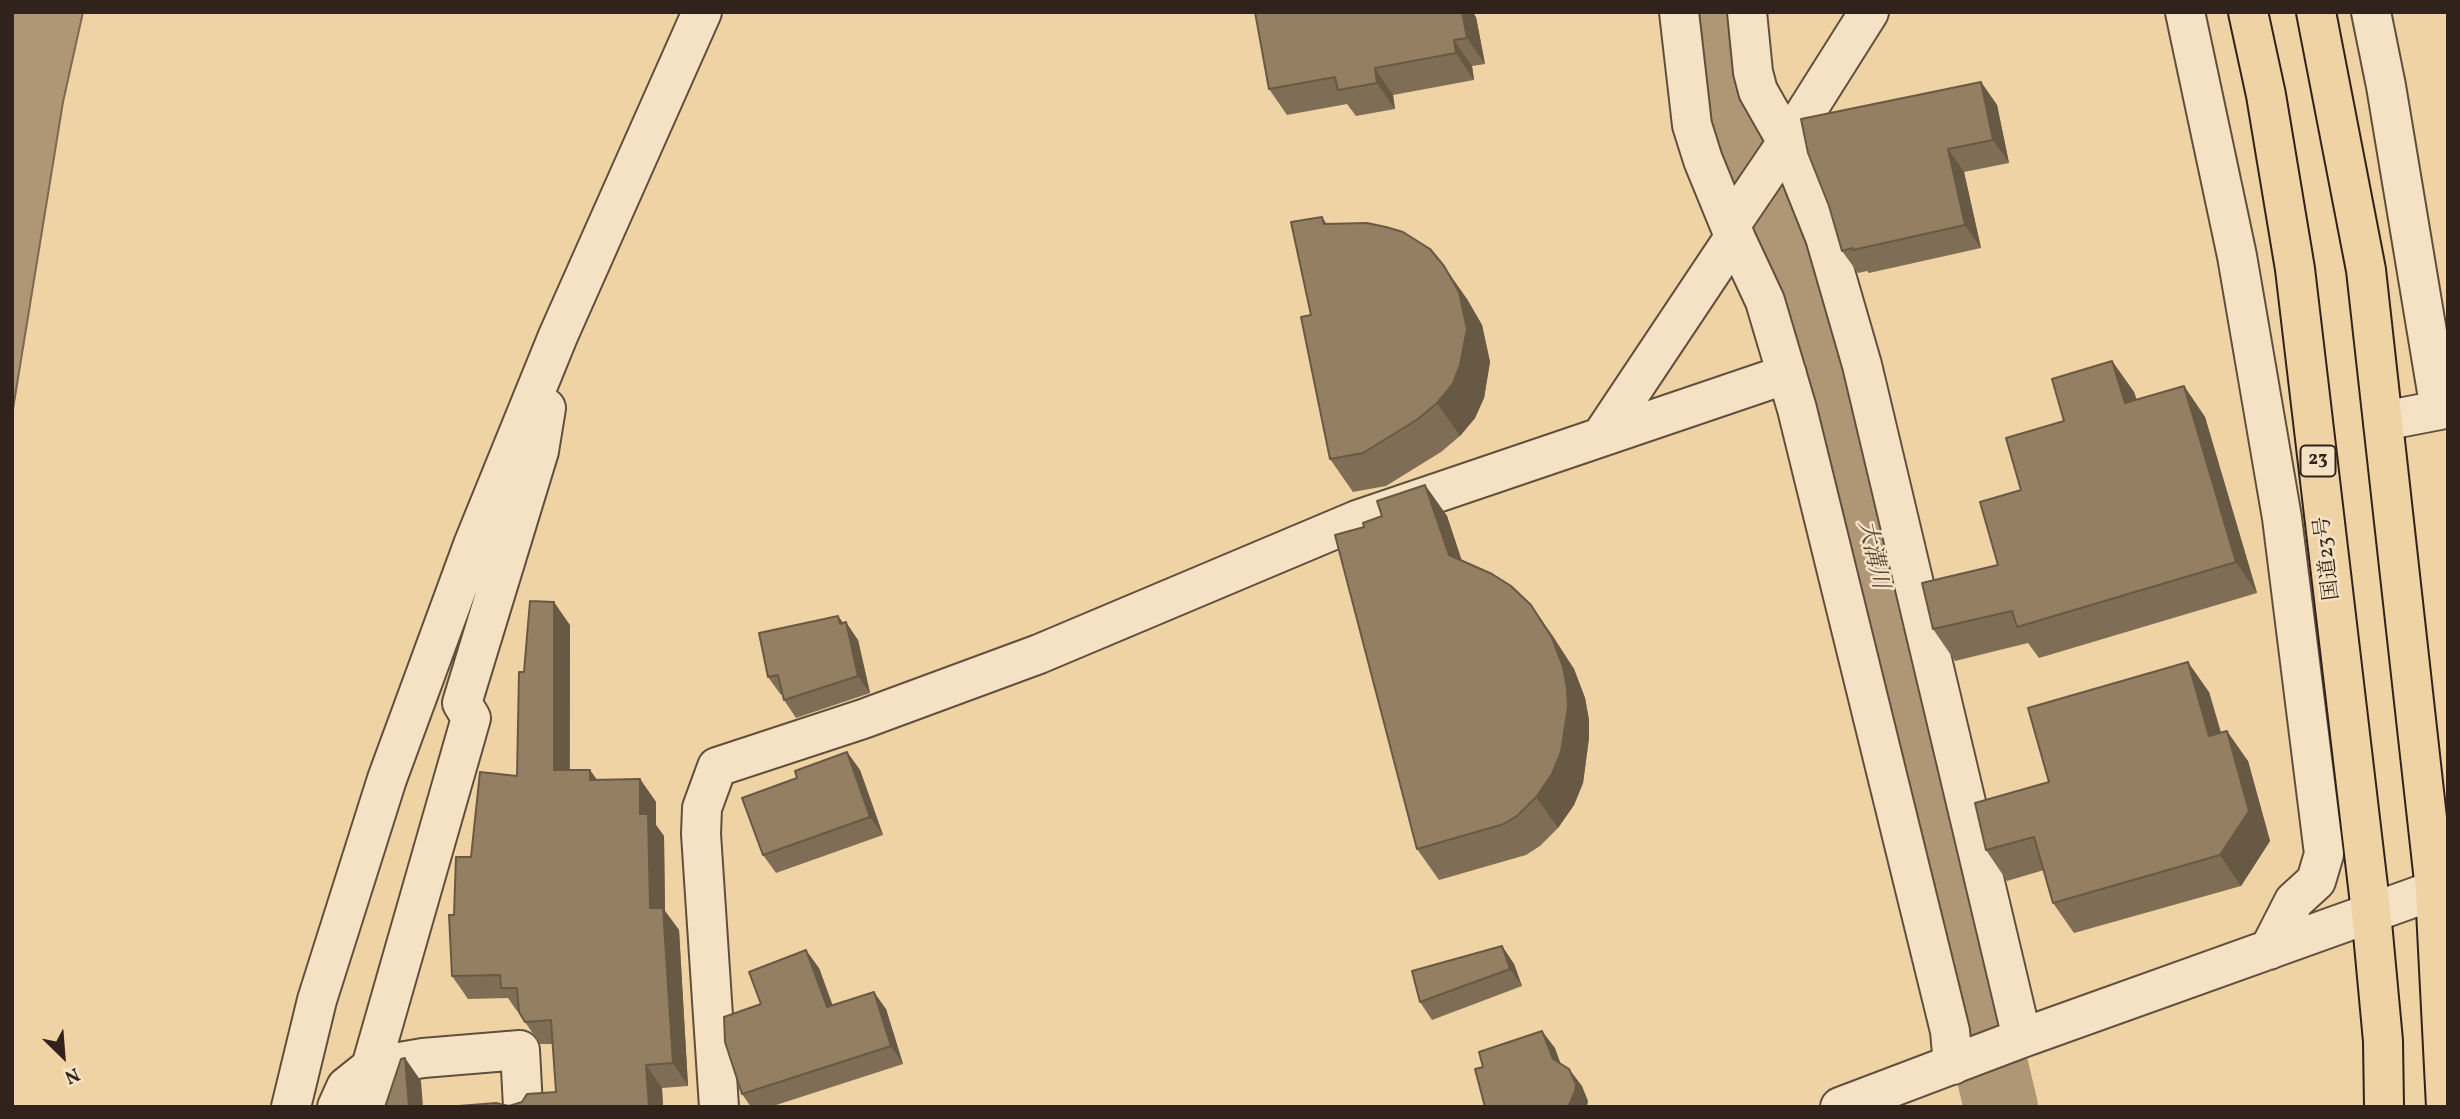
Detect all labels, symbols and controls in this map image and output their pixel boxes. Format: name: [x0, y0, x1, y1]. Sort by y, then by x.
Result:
road number: 23: [2300, 446, 2336, 476]
street label: 国道23号: [2311, 515, 2347, 601]
water label: 大溝川: [1850, 518, 1892, 592]
north arrow: [28, 1021, 98, 1091]
text: N: [60, 1060, 84, 1090]

